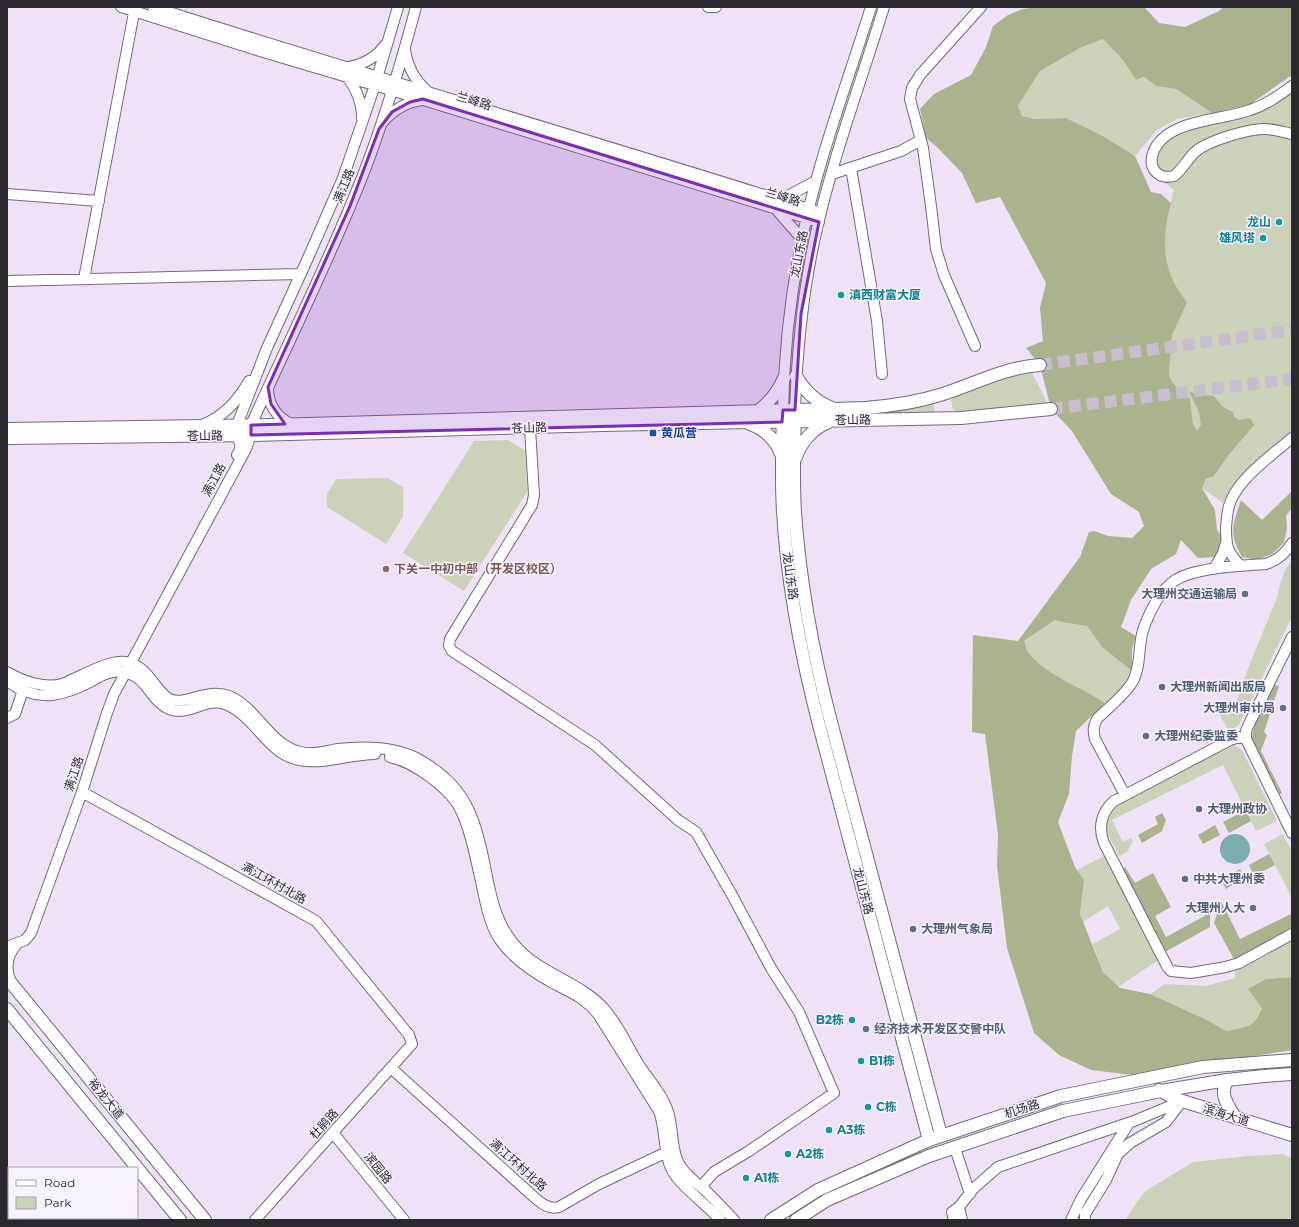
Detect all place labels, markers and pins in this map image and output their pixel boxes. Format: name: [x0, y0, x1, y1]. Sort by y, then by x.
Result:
place label: 龙山: [1247, 214, 1271, 229]
marker: 龙山: [1274, 217, 1284, 227]
place label: 雄风塔: [1219, 230, 1255, 245]
marker: 雄风塔: [1258, 233, 1268, 243]
place label: 滇西财富大厦: [849, 287, 921, 302]
marker: 滇西财富大厦: [836, 290, 846, 300]
place label: 黄瓜营: [661, 425, 697, 440]
marker: 黄瓜营: [648, 428, 658, 438]
place label: 下关一中初中部（开发区校区）: [394, 561, 562, 576]
marker: 下关一中初中部（开发区校区）: [381, 564, 391, 574]
place label: 大理州交通运输局: [1141, 586, 1237, 601]
marker: 大理州交通运输局: [1240, 589, 1250, 599]
place label: 大理州新闻出版局: [1170, 679, 1266, 694]
marker: 大理州新闻出版局: [1157, 682, 1167, 692]
place label: 大理州审计局: [1203, 700, 1275, 715]
marker: 大理州审计局: [1278, 703, 1288, 713]
place label: 大理州纪委监委: [1154, 728, 1238, 743]
marker: 大理州纪委监委: [1141, 731, 1151, 741]
place label: 大理州政协: [1207, 801, 1268, 816]
marker: 大理州政协: [1194, 804, 1204, 814]
place label: 中共大理州委: [1193, 871, 1265, 886]
marker: 中共大理州委: [1180, 874, 1190, 884]
place label: 大理州人大: [1185, 900, 1245, 915]
marker: 大理州人大: [1248, 903, 1258, 913]
place label: 大理州气象局: [921, 921, 993, 936]
marker: 大理州气象局: [908, 924, 918, 934]
place label: B2栋: [816, 1012, 844, 1027]
marker: B2栋: [847, 1015, 857, 1025]
place label: 经济技术开发区交警中队: [874, 1021, 1006, 1036]
marker: 经济技术开发区交警中队: [861, 1024, 871, 1034]
place label: B1栋: [869, 1053, 895, 1068]
marker: B1栋: [856, 1056, 866, 1066]
place label: C栋: [876, 1099, 897, 1114]
marker: C栋: [863, 1102, 873, 1112]
place label: A3栋: [836, 1122, 865, 1137]
marker: A3栋: [824, 1125, 834, 1135]
place label: A2栋: [795, 1146, 824, 1161]
marker: A2栋: [783, 1149, 793, 1159]
place label: A1栋: [753, 1170, 779, 1185]
marker: A1栋: [741, 1173, 751, 1183]

